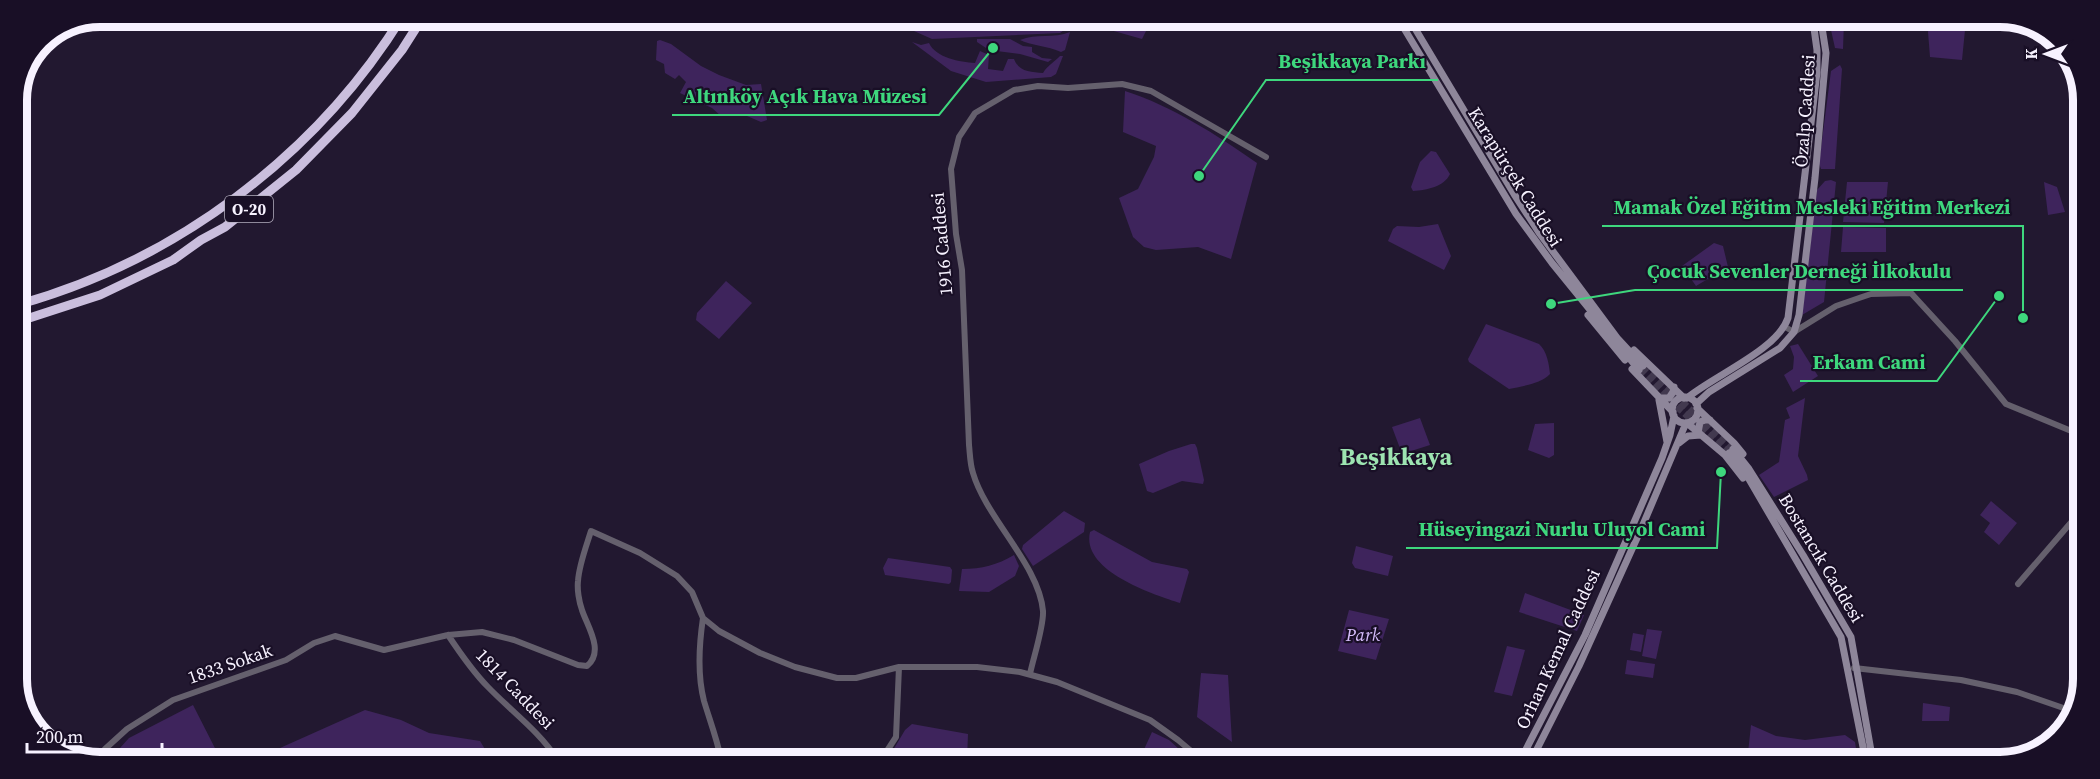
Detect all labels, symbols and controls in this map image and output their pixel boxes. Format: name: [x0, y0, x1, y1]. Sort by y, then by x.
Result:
north arrow: [2016, 24, 2076, 84]
callout: Beşikkaya Parkı: [1266, 42, 1438, 80]
text: Beşikkaya Parkı: [1278, 47, 1426, 75]
text: K: [2020, 48, 2042, 60]
street label: Özalp Caddesi: [1788, 54, 1821, 168]
callout: Altınköy Açık Hava Müzesi: [672, 77, 939, 115]
text: Altınköy Açık Hava Müzesi: [683, 82, 927, 110]
street label: Karapürçek Caddesi: [1462, 102, 1569, 251]
callout: Mamak Özel Eğitim Mesleki Eğitim Merkezi: [1602, 188, 2023, 226]
street label: 1916 Caddesi: [925, 191, 958, 297]
text: Mamak Özel Eğitim Mesleki Eğitim Merkezi: [1614, 193, 2010, 221]
road number: O-20: [225, 196, 273, 222]
callout: Çocuk Sevenler Derneği İlkokulu: [1635, 252, 1963, 290]
text: Çocuk Sevenler Derneği İlkokulu: [1647, 257, 1951, 285]
callout: Erkam Cami: [1800, 343, 1937, 381]
text: Erkam Cami: [1812, 348, 1926, 376]
district label: Beşikkaya: [1340, 440, 1453, 473]
street label: Bostancık Caddesi: [1773, 489, 1870, 627]
callout: Hüseyingazi Nurlu Uluyol Cami: [1406, 510, 1717, 548]
text: Hüseyingazi Nurlu Uluyol Cami: [1419, 515, 1705, 543]
street label: Orhan Kemal Caddesi: [1509, 565, 1606, 733]
park label: Park: [1345, 622, 1381, 647]
street label: 1833 Sokak: [184, 637, 276, 690]
street label: 1814 Caddesi: [470, 643, 560, 735]
scale bar: [27, 716, 162, 754]
text: 200 m: [36, 724, 83, 749]

